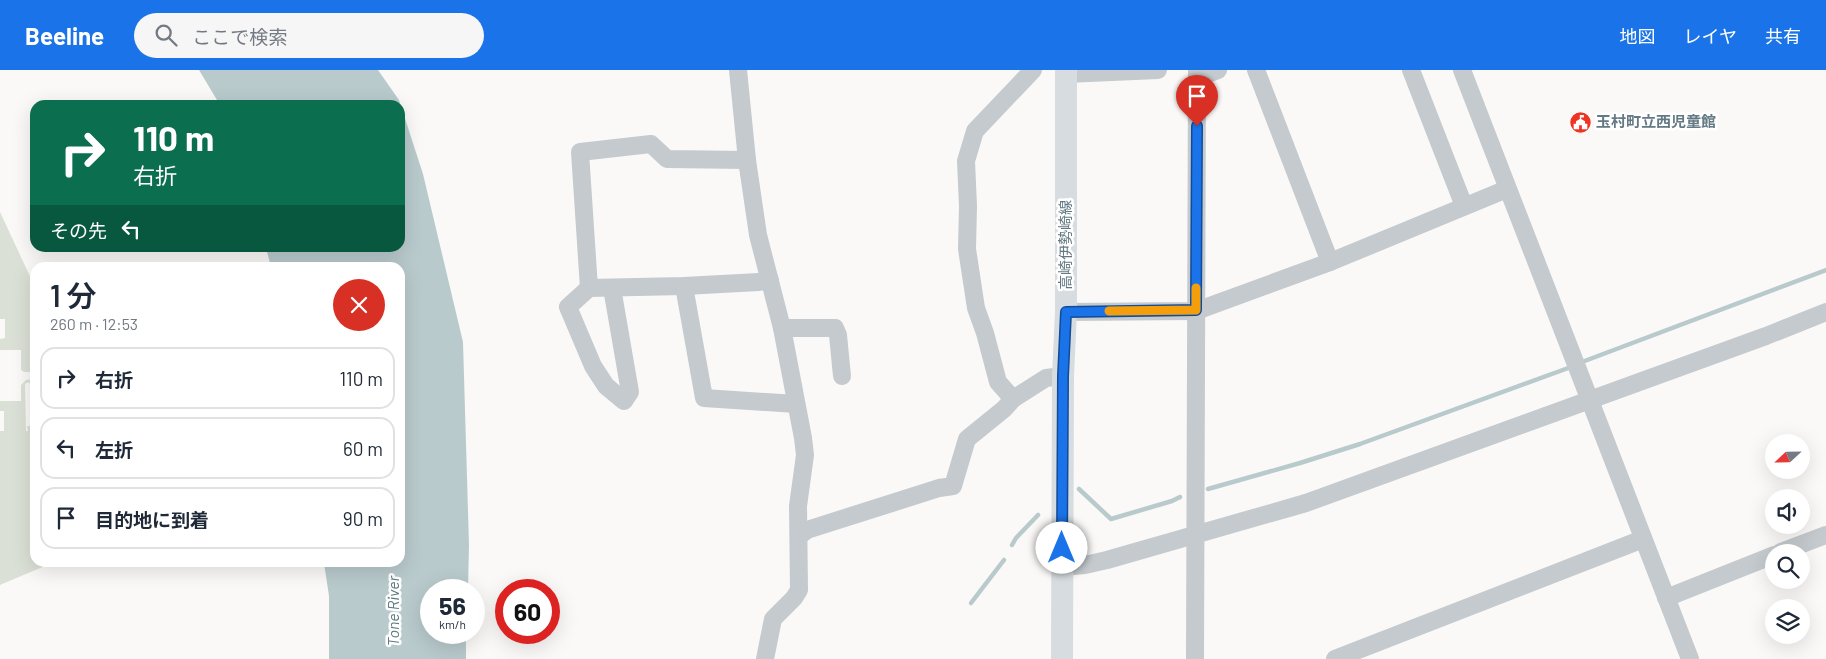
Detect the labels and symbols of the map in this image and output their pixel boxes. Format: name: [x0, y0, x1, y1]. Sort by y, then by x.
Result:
pin: [1176, 75, 1218, 126]
public building icon: 玉村町立西児童館: [1568, 110, 1592, 134]
place label: 玉村町立西児童館: [1596, 112, 1716, 130]
street label: 高崎伊勢崎線: [1056, 200, 1074, 290]
north arrow: [1765, 434, 1810, 479]
position arrow: [1035, 521, 1087, 573]
water label: Tone River: [383, 575, 402, 646]
speed limit sign: 60: [495, 579, 560, 644]

